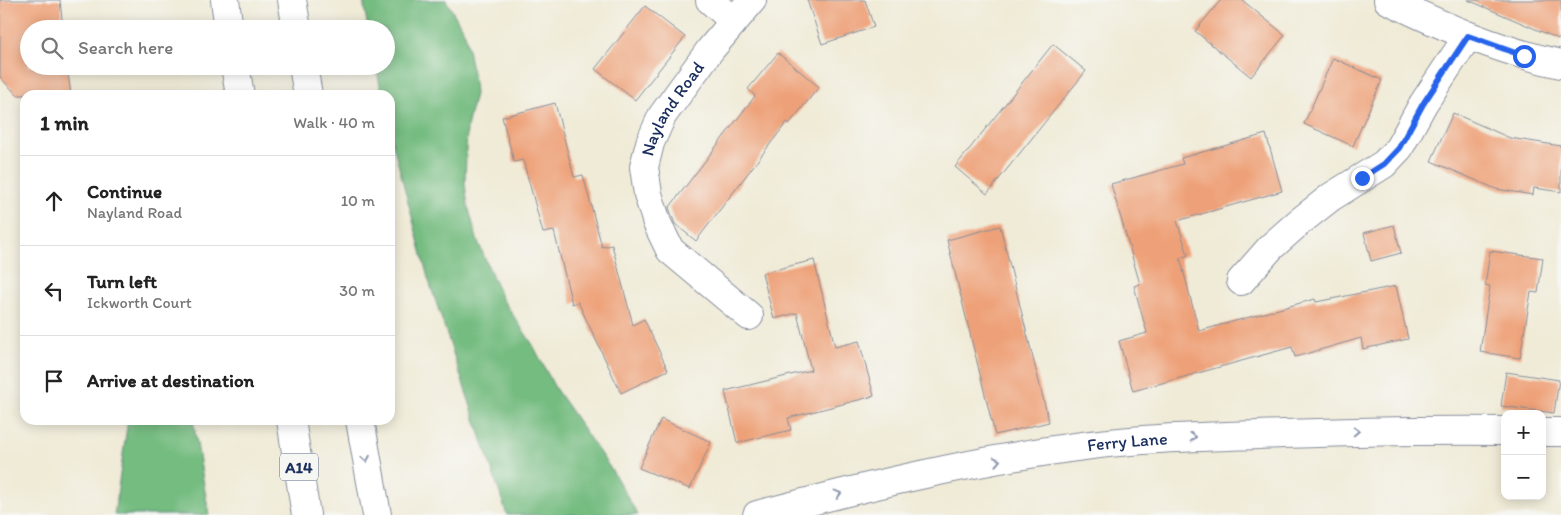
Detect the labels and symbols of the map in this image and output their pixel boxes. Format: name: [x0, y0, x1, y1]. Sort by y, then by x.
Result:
route start: [1513, 45, 1536, 68]
street label: Nayland Road: [636, 57, 709, 158]
route end: [1351, 167, 1374, 190]
one-way arrow: [1352, 426, 1360, 437]
street label: Ferry Lane: [1086, 428, 1168, 456]
one-way arrow: [1189, 432, 1197, 443]
road number: A14: [280, 454, 318, 481]
one-way arrow: [361, 454, 371, 463]
one-way arrow: [993, 456, 1002, 467]
one-way arrow: [834, 489, 842, 499]

